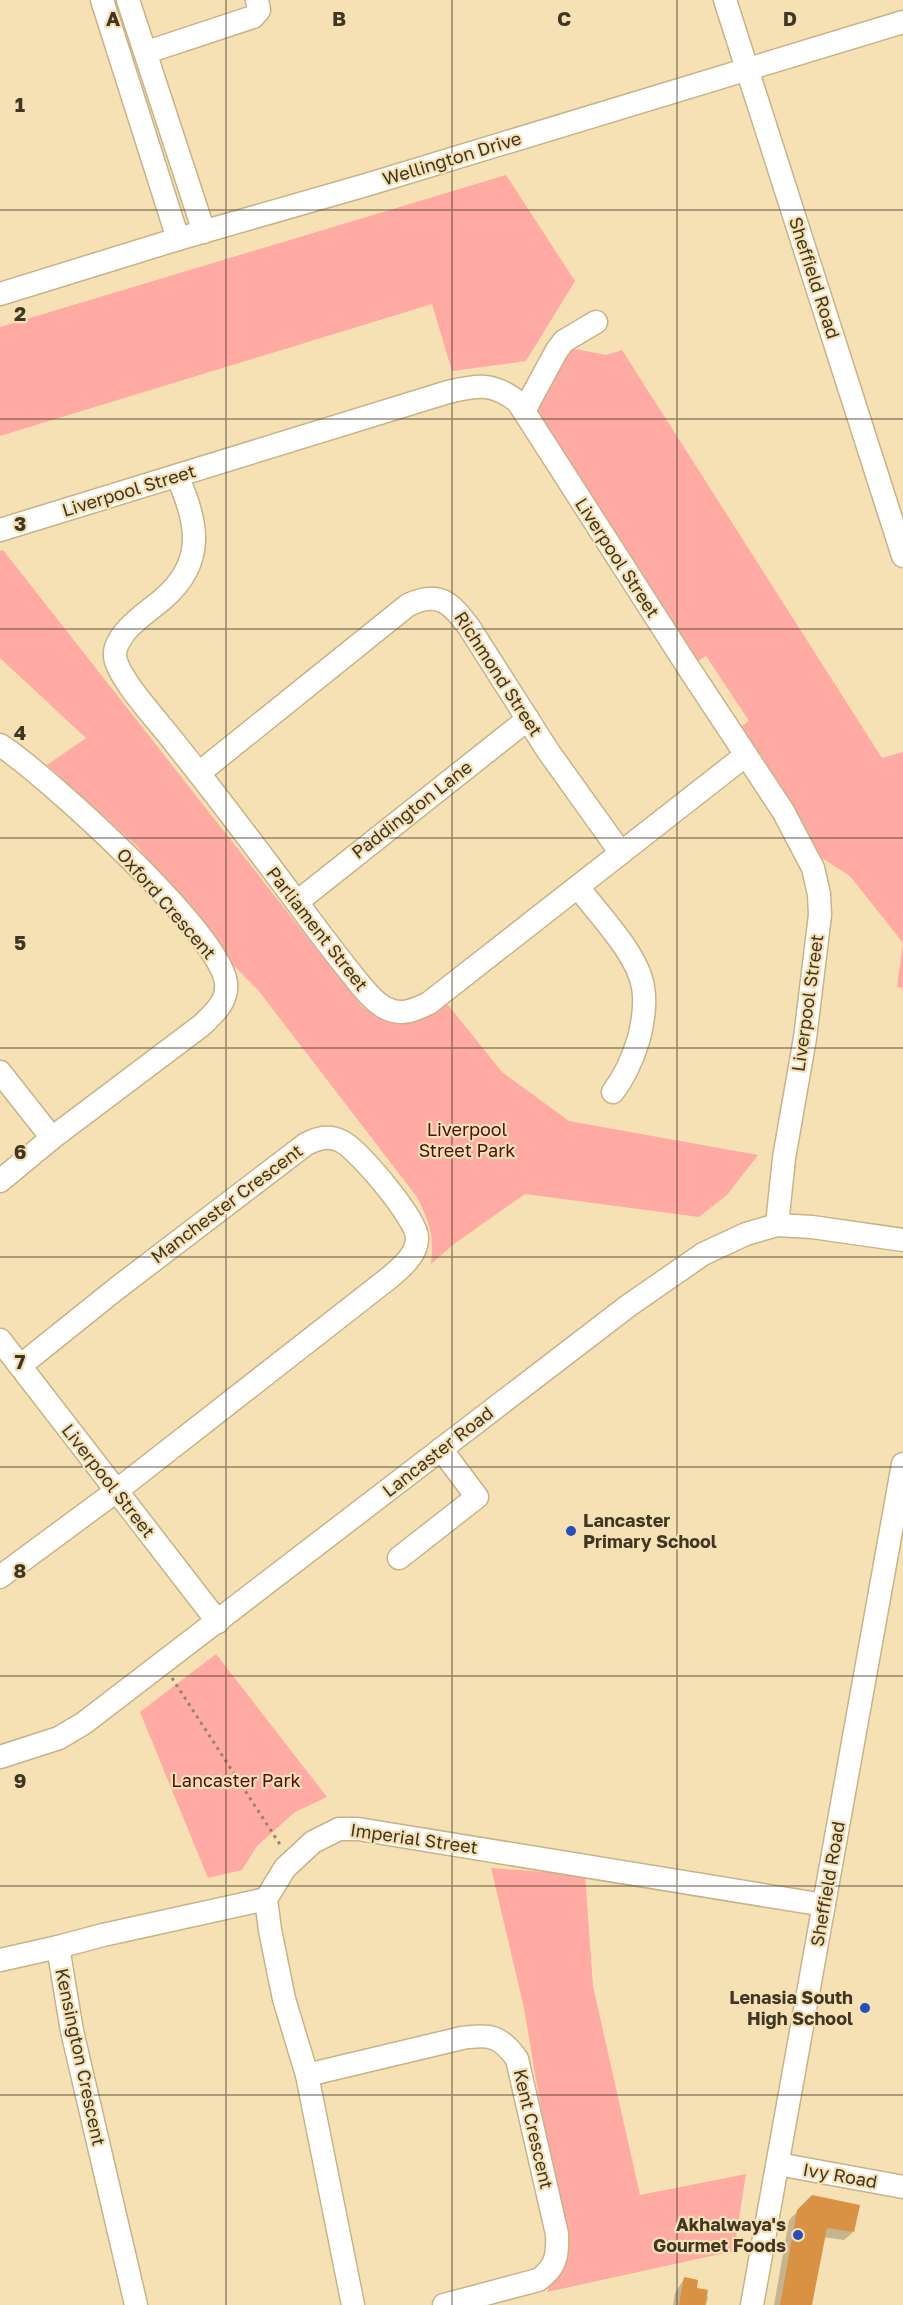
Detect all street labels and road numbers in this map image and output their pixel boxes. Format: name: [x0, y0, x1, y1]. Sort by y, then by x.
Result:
street label: Wellington Drive: [380, 127, 524, 190]
street label: Sheffield Road: [785, 214, 845, 341]
street label: Liverpool Street: [59, 459, 198, 521]
street label: Liverpool Street: [571, 493, 665, 622]
street label: Richmond Street: [450, 607, 547, 740]
street label: Paddington Lane: [347, 755, 476, 863]
street label: Oxford Crescent: [113, 843, 221, 963]
street label: Parliament Street: [262, 862, 373, 995]
street label: Liverpool Street: [786, 933, 828, 1073]
street label: Manchester Crescent: [146, 1139, 307, 1267]
street label: Lancaster Road: [378, 1401, 497, 1501]
street label: Liverpool Street: [57, 1419, 160, 1542]
street label: Imperial Street: [349, 1818, 479, 1858]
street label: Sheffield Road: [805, 1820, 849, 1948]
street label: Kensington Crescent: [51, 1966, 111, 2148]
street label: Kent Crescent: [509, 2067, 558, 2191]
street label: Ivy Road: [801, 2158, 879, 2192]

